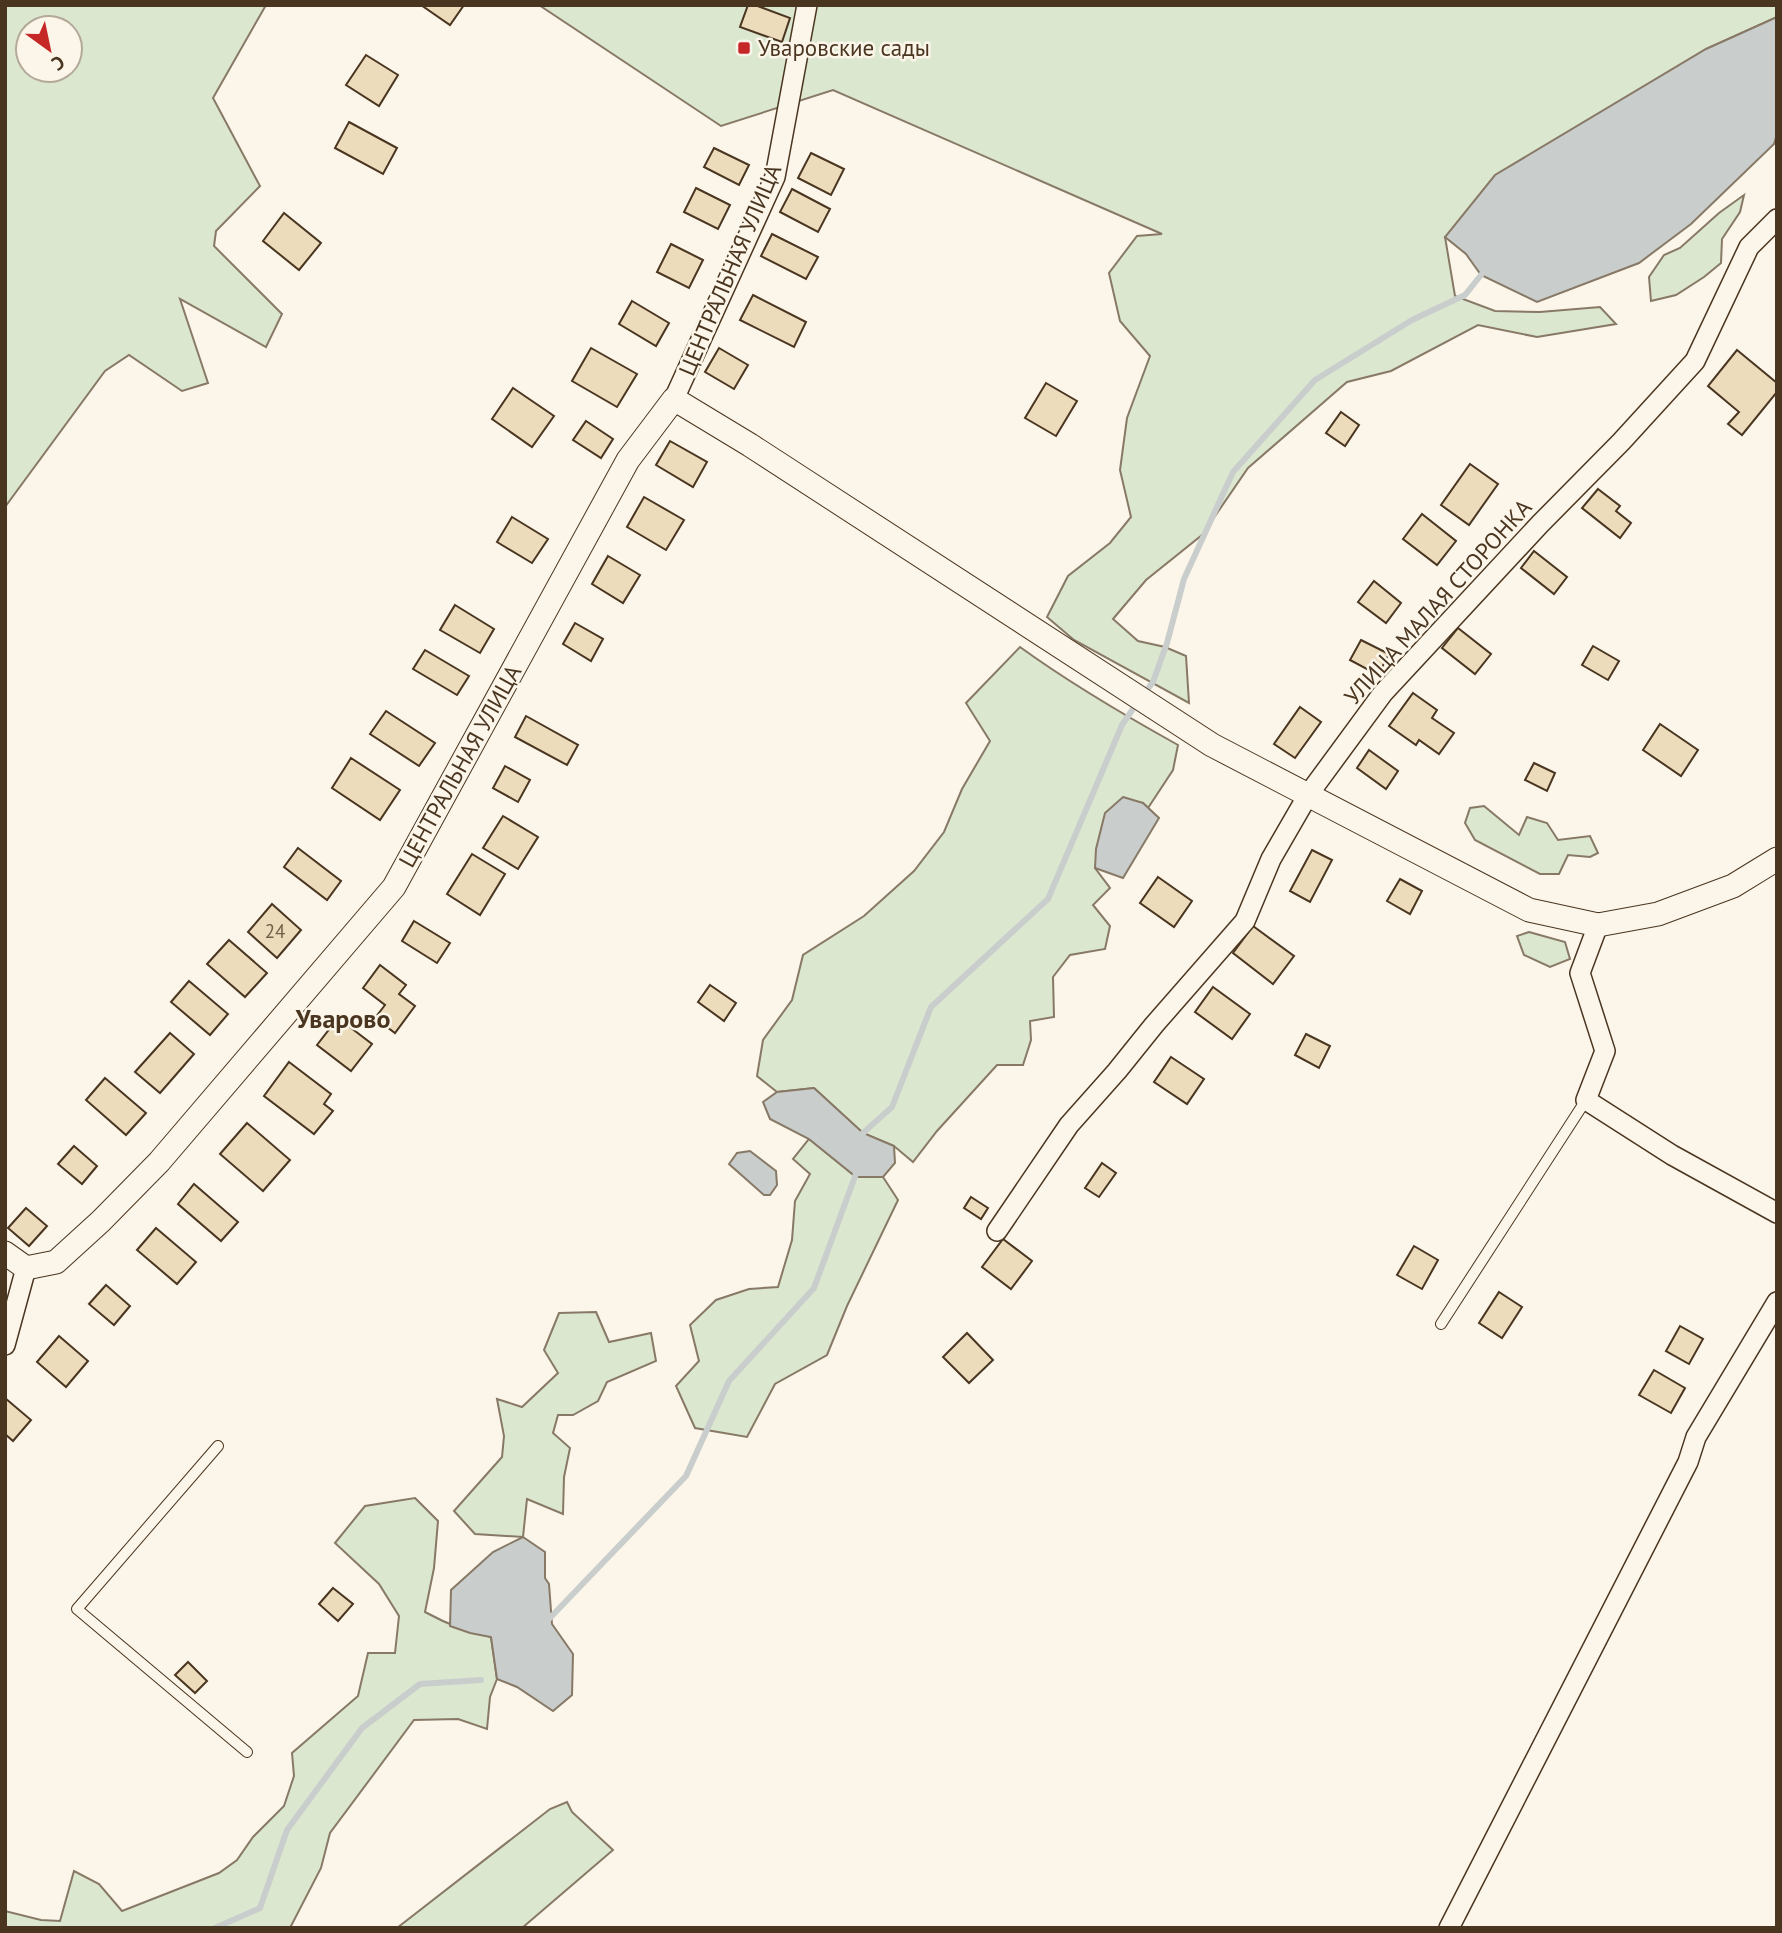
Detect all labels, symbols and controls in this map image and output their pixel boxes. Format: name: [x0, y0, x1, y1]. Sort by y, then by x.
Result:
north arrow: [14, 14, 84, 84]
place label: Уваровские сады: [758, 33, 930, 62]
marker: Уваровские сады: [736, 40, 752, 56]
text: С: [47, 50, 69, 76]
street label: ЦЕНТРАЛЬНАЯ УЛИЦА: [672, 159, 787, 380]
street label: УЛИЦА МАЛАЯ СТОРОНКА: [1338, 493, 1538, 710]
street label: ЦЕНТРАЛЬНАЯ УЛИЦА: [392, 659, 528, 872]
house number: 24: [265, 919, 285, 943]
district label: Уварово: [295, 1002, 390, 1035]

